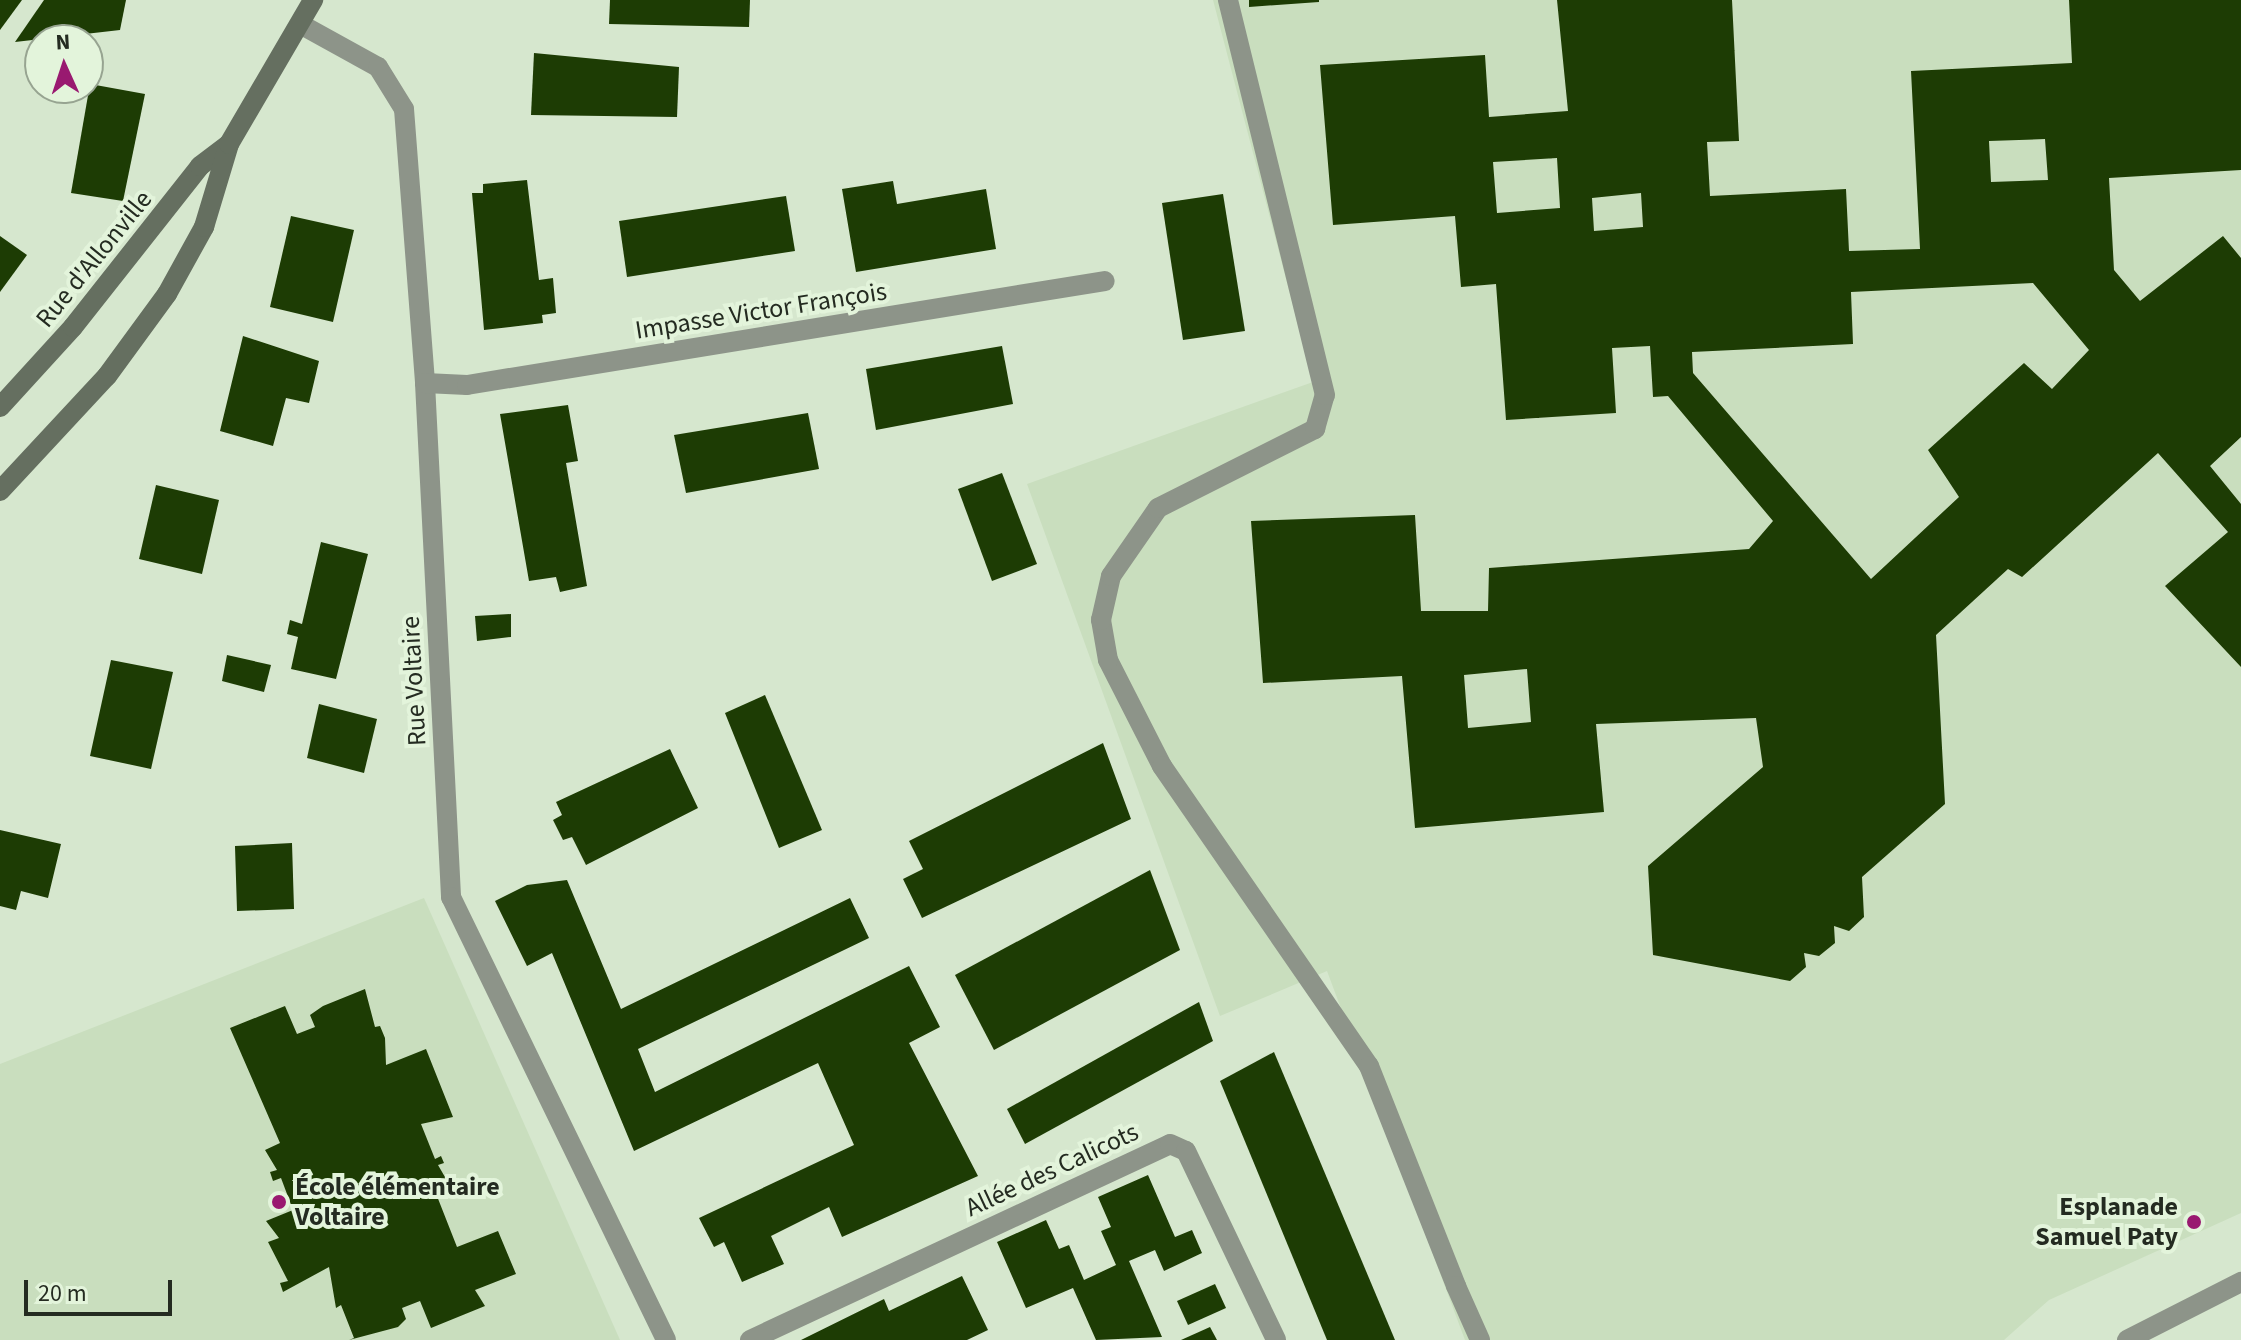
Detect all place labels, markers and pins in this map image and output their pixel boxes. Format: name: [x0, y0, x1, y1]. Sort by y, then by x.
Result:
place label: École élémentaire Voltaire: [295, 1171, 500, 1232]
place label: Esplanade Samuel Paty: [2035, 1191, 2178, 1252]
marker: École élémentaire Voltaire: [270, 1193, 288, 1211]
marker: Esplanade Samuel Paty: [2185, 1213, 2203, 1231]

